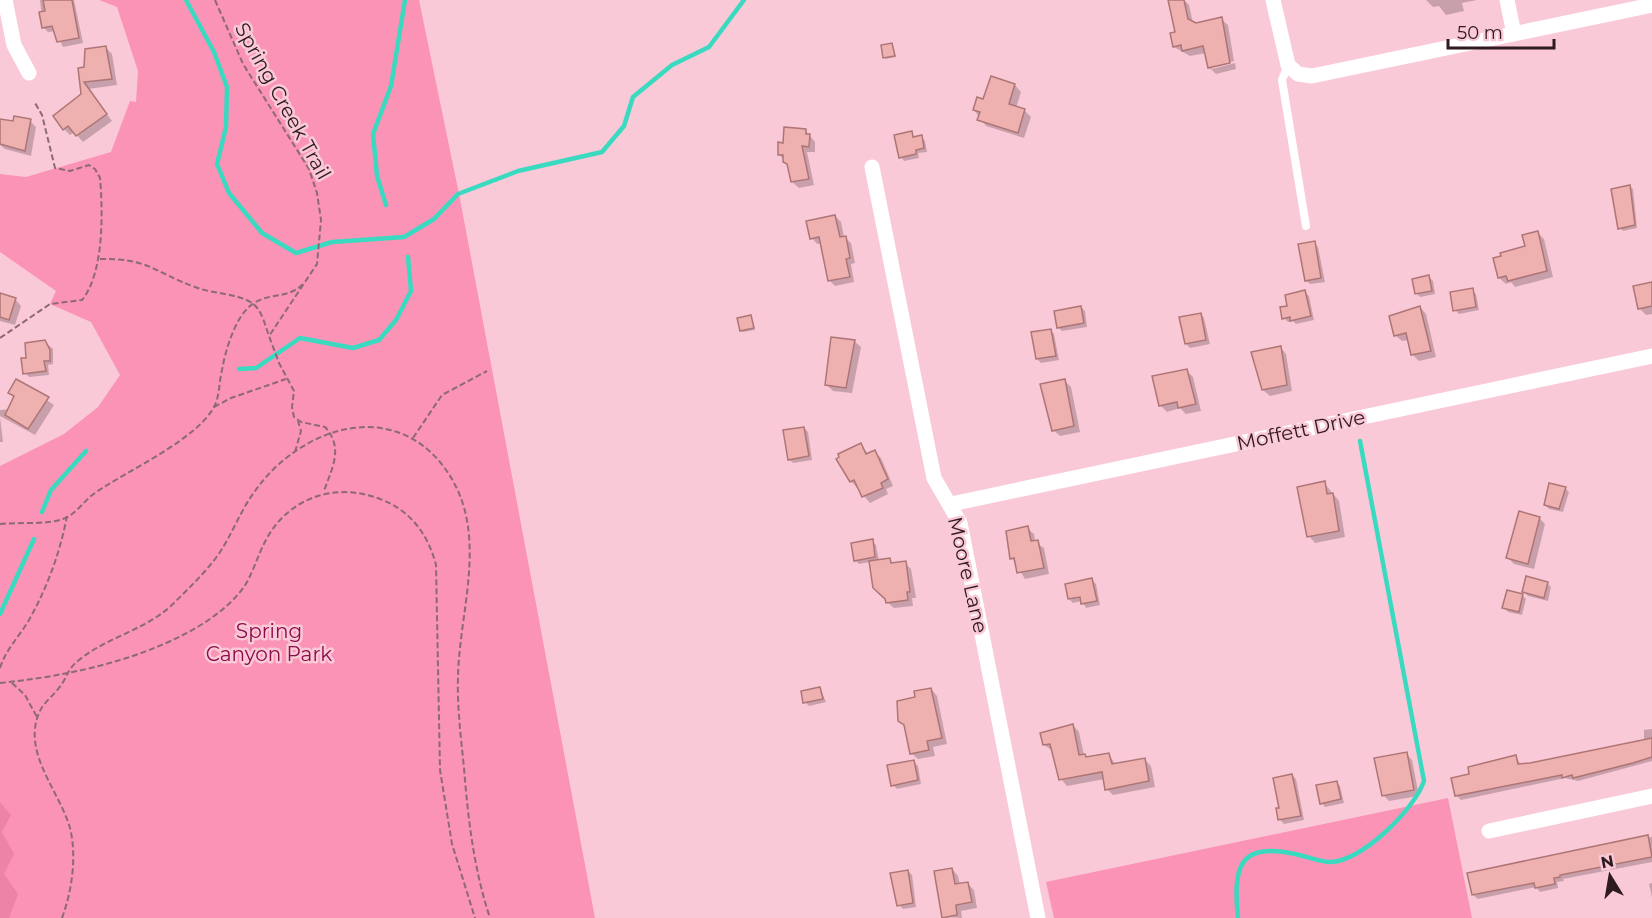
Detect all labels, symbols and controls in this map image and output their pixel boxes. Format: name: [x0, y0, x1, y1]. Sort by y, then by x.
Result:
scale bar: [1448, 12, 1554, 50]
street label: Spring Creek Trail: [230, 18, 336, 184]
text: 50 m: [1457, 22, 1503, 44]
street label: Moffett Drive: [1235, 405, 1367, 455]
street label: Moore Lane: [943, 515, 993, 635]
park label: Spring Canyon Park: [206, 619, 332, 666]
north arrow: [1580, 846, 1640, 906]
text: N: [1599, 851, 1615, 872]

